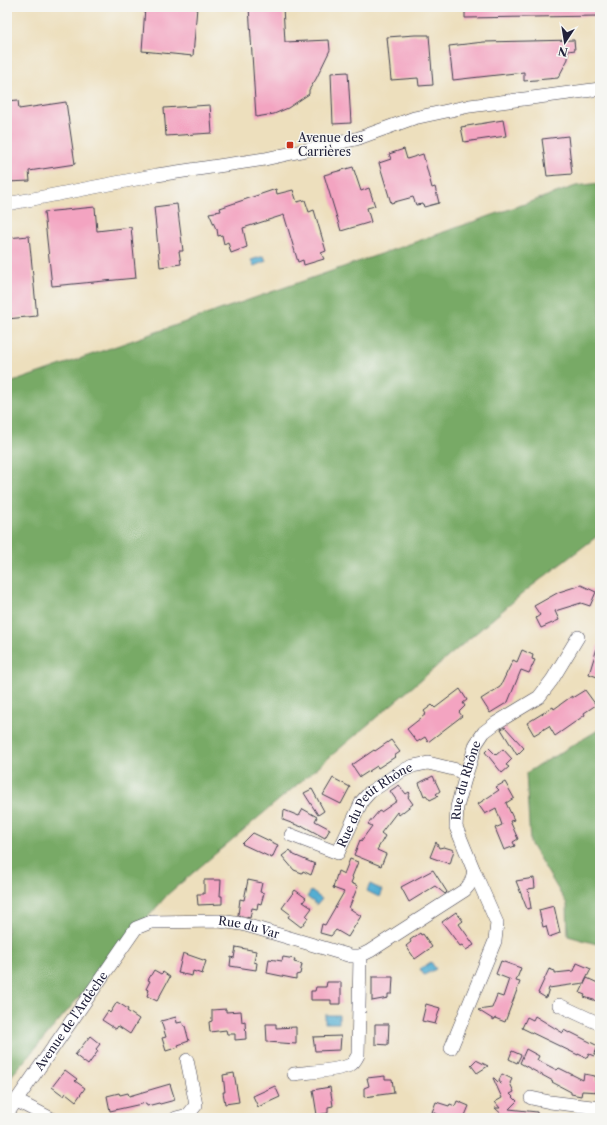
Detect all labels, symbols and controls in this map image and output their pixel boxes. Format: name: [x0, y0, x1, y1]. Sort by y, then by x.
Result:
north arrow: [545, 22, 585, 62]
text: N: [556, 44, 569, 60]
place label: Avenue des Carrières: [297, 130, 363, 159]
marker: Avenue des Carrières: [285, 140, 295, 150]
street label: Rue du Rhône: [448, 738, 484, 821]
street label: Rue du Petit Rhône: [334, 759, 415, 850]
street label: Rue du Var: [217, 913, 281, 942]
street label: Avenue de l'Ardèche: [31, 968, 111, 1074]

